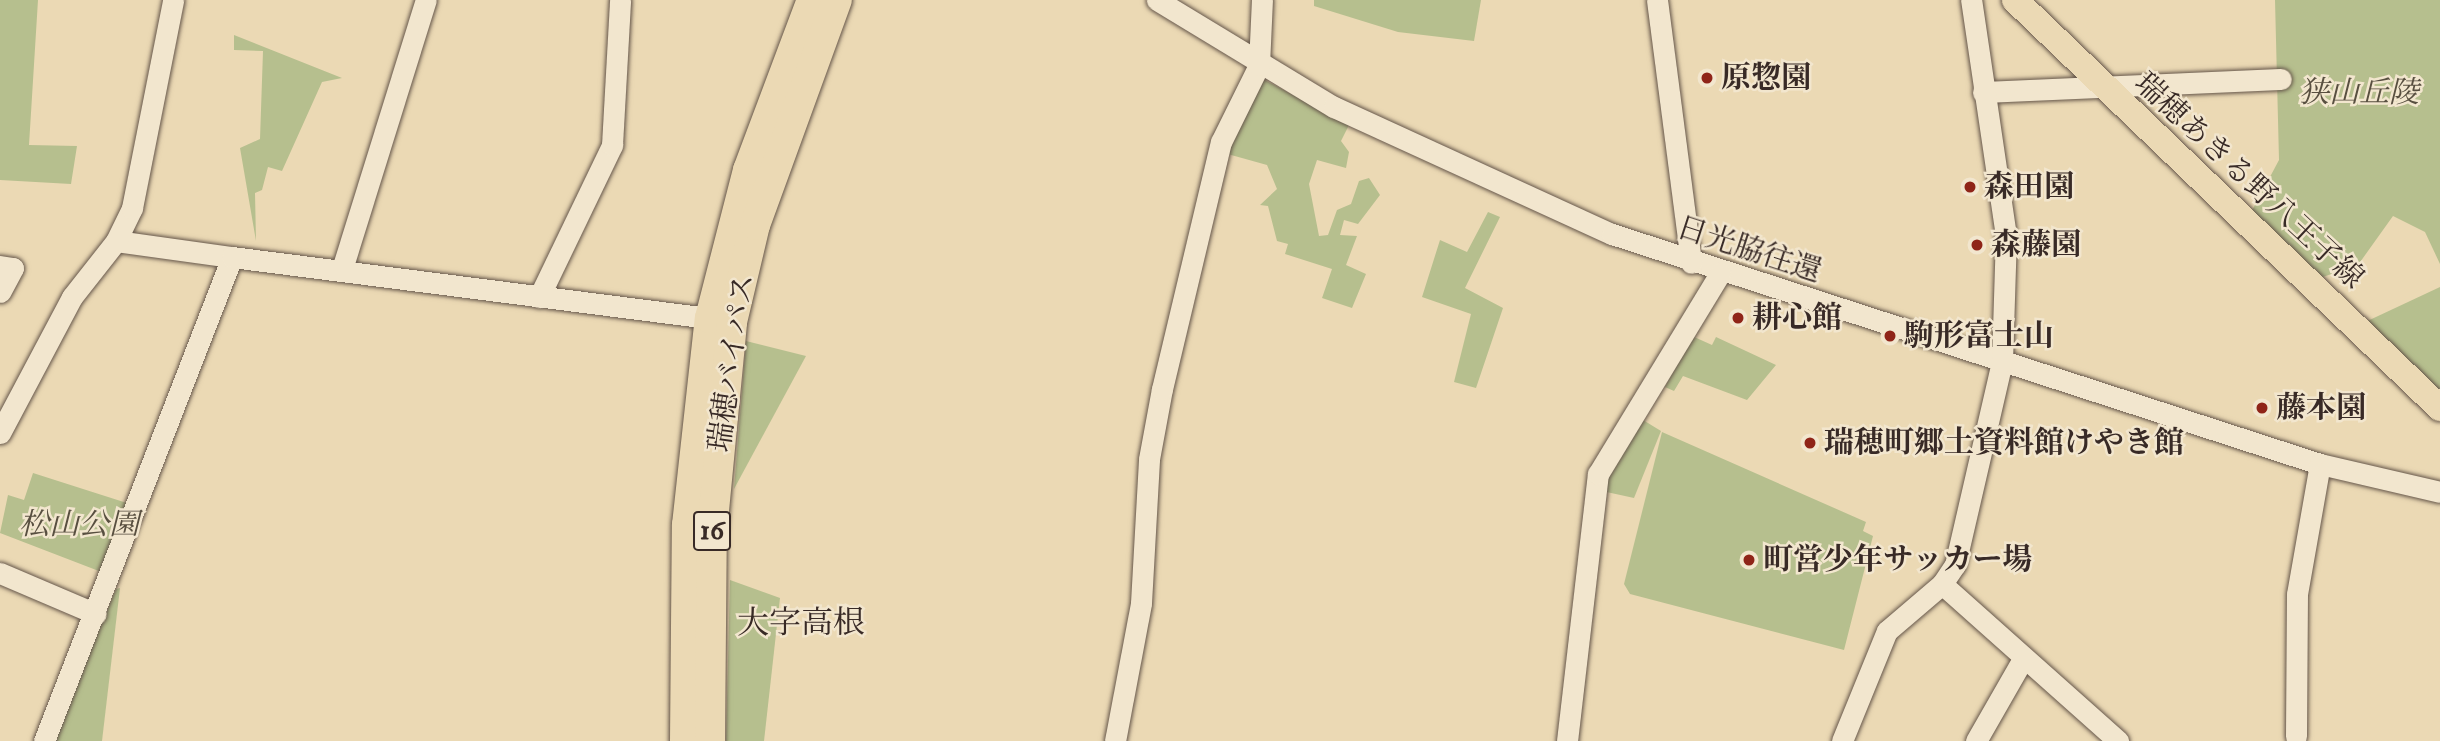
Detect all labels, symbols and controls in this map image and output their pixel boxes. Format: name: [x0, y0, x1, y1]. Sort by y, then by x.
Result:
place label: 原惣園: [1721, 60, 1811, 96]
street label: 瑞穂あきる野八王子線: [2127, 66, 2371, 296]
marker: 原惣園: [1699, 70, 1715, 86]
park label: 狭山丘陵: [2299, 75, 2419, 111]
place label: 森田園: [1984, 169, 2074, 205]
marker: 森田園: [1962, 179, 1978, 195]
street label: 日光脇往還: [1672, 210, 1826, 290]
place label: 森藤園: [1991, 227, 2081, 263]
marker: 森藤園: [1969, 237, 1985, 253]
street label: 瑞穂バイパス: [702, 271, 762, 455]
place label: 耕心館: [1752, 300, 1842, 336]
marker: 耕心館: [1730, 310, 1746, 326]
place label: 駒形富士山: [1904, 318, 2054, 354]
marker: 駒形富士山: [1882, 328, 1898, 344]
place label: 藤本園: [2276, 390, 2366, 426]
marker: 藤本園: [2254, 400, 2270, 416]
place label: 瑞穂町郷土資料館けやき館: [1824, 425, 2184, 461]
marker: 瑞穂町郷土資料館けやき館: [1802, 435, 1818, 451]
road number: 16: [693, 506, 731, 556]
park label: 松山公園: [19, 507, 139, 543]
place label: 町営少年サッカー場: [1763, 542, 2033, 578]
marker: 町営少年サッカー場: [1741, 552, 1757, 568]
district label: 大字高根: [737, 604, 865, 642]

